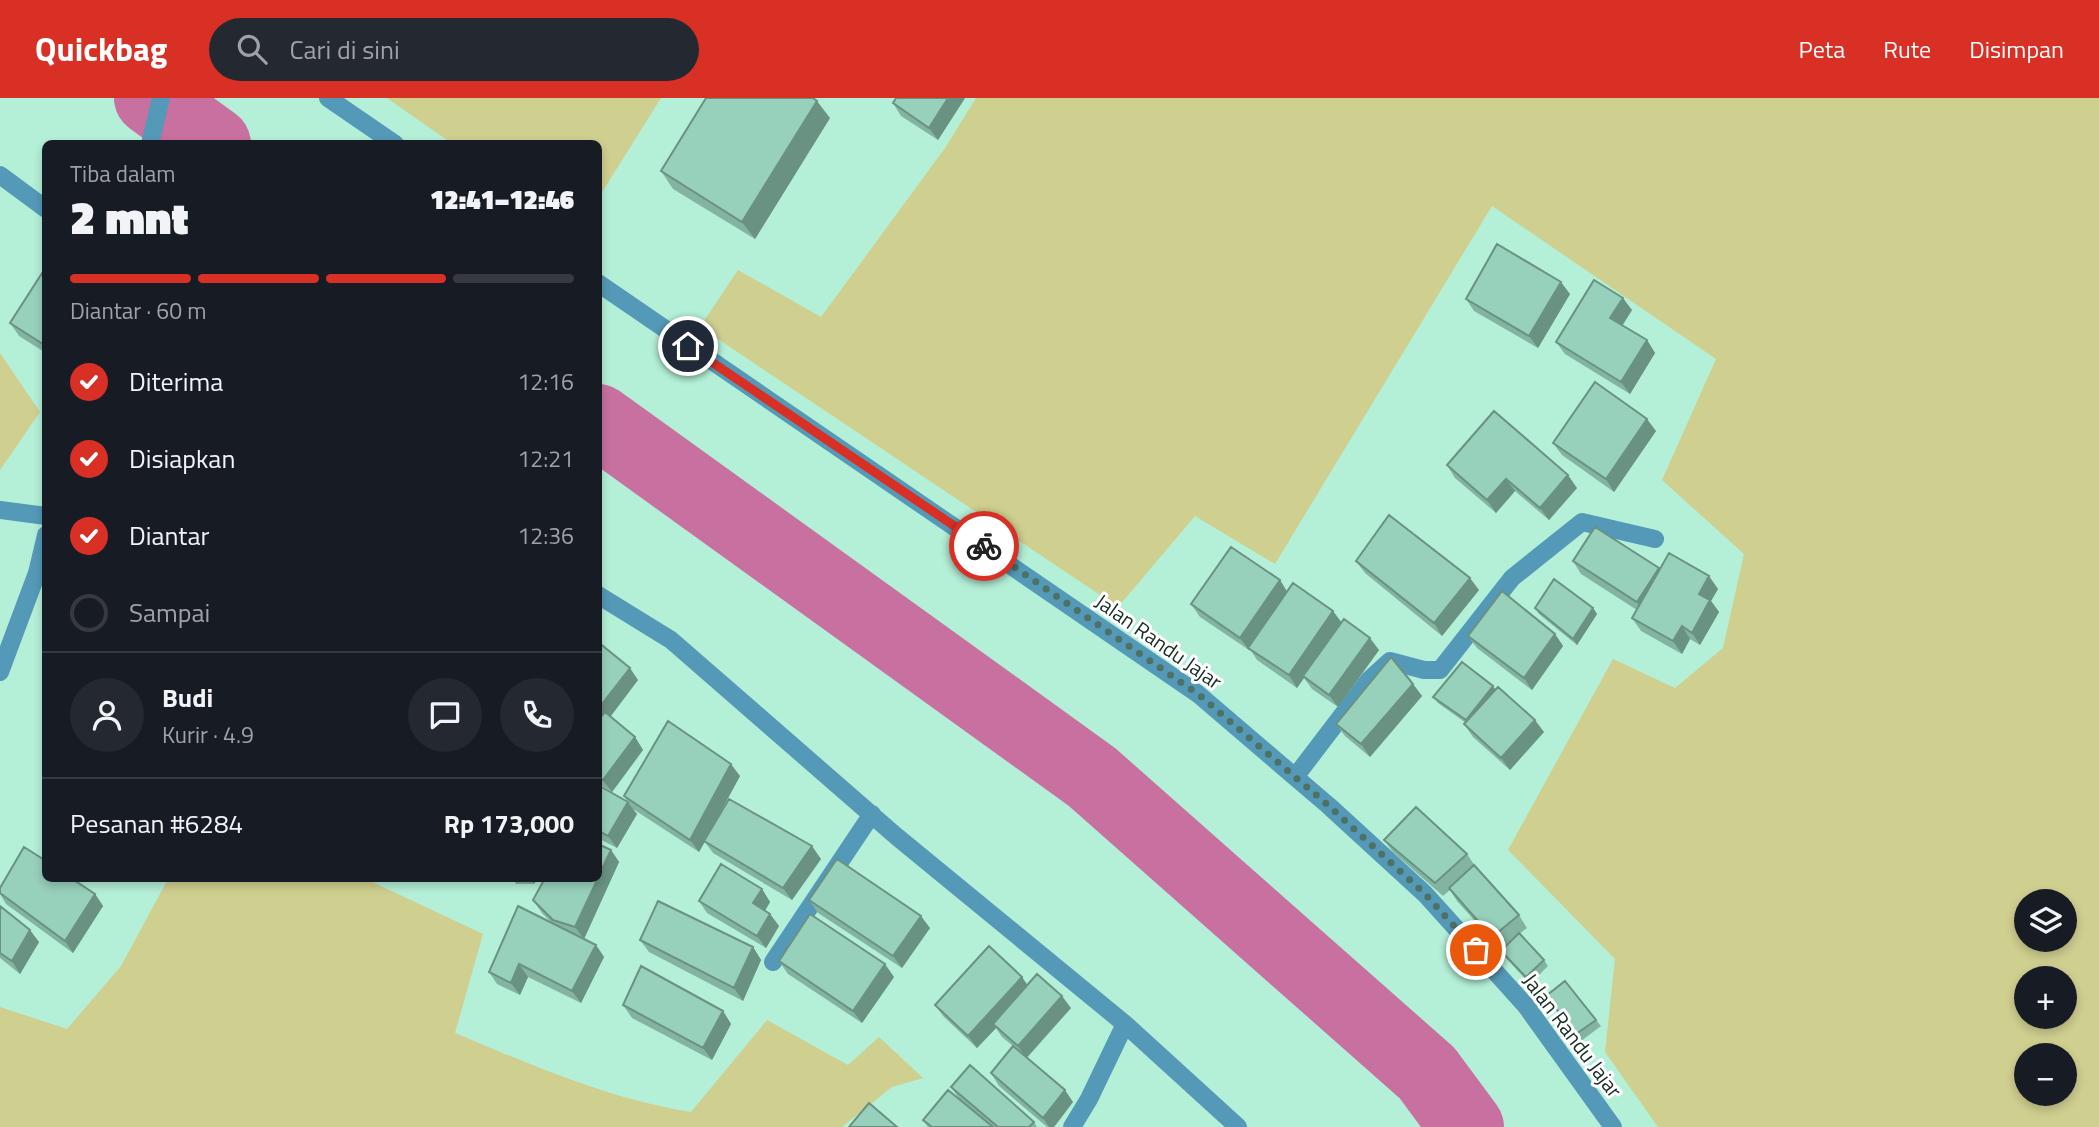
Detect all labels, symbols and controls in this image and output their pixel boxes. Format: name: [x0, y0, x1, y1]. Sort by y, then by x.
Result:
search box: [209, 18, 699, 81]
text: Quickbag: [35, 24, 167, 74]
icon: search: [233, 30, 271, 68]
text: Cari di sini: [289, 30, 400, 69]
text: Peta: [1799, 31, 1845, 67]
text: Rute: [1883, 31, 1931, 67]
text: Disimpan: [1969, 31, 2064, 67]
text: Tiba dalam: [70, 156, 176, 191]
text: 12:41–12:46: [430, 180, 574, 219]
text: 2 mnt: [70, 182, 188, 252]
text: Diantar · 60 m: [70, 293, 206, 328]
pin: [658, 316, 718, 376]
icon: home: [669, 327, 707, 365]
text: Diterima: [129, 362, 223, 401]
icon: check: [70, 363, 108, 401]
text: 12:16: [517, 364, 574, 399]
text: Disiapkan: [129, 439, 235, 478]
icon: check: [70, 440, 108, 478]
text: 12:21: [517, 441, 574, 476]
courier: [949, 511, 1019, 581]
text: Diantar: [129, 516, 210, 555]
icon: check: [70, 517, 108, 555]
text: 12:36: [517, 518, 574, 553]
icon: bike: [965, 527, 1003, 565]
street label: Jalan Randu Jajar: [1089, 585, 1229, 697]
text: Sampai: [129, 593, 210, 632]
button: person: [70, 678, 144, 752]
text: Budi: [162, 678, 213, 717]
button: chat: [408, 678, 482, 752]
button: phone: [500, 678, 574, 752]
text: Kurir · 4.9: [162, 717, 254, 752]
text: Pesanan #6284: [70, 804, 243, 843]
text: Rp 173,000: [444, 804, 574, 843]
map controls: [2014, 889, 2077, 1106]
button: layers: [2014, 889, 2077, 952]
pin: [1446, 920, 1506, 980]
icon: bag: [1457, 931, 1495, 969]
street label: Jalan Randu Jajar: [1516, 966, 1630, 1104]
button: +: [2014, 966, 2077, 1029]
button: −: [2014, 1043, 2077, 1106]

